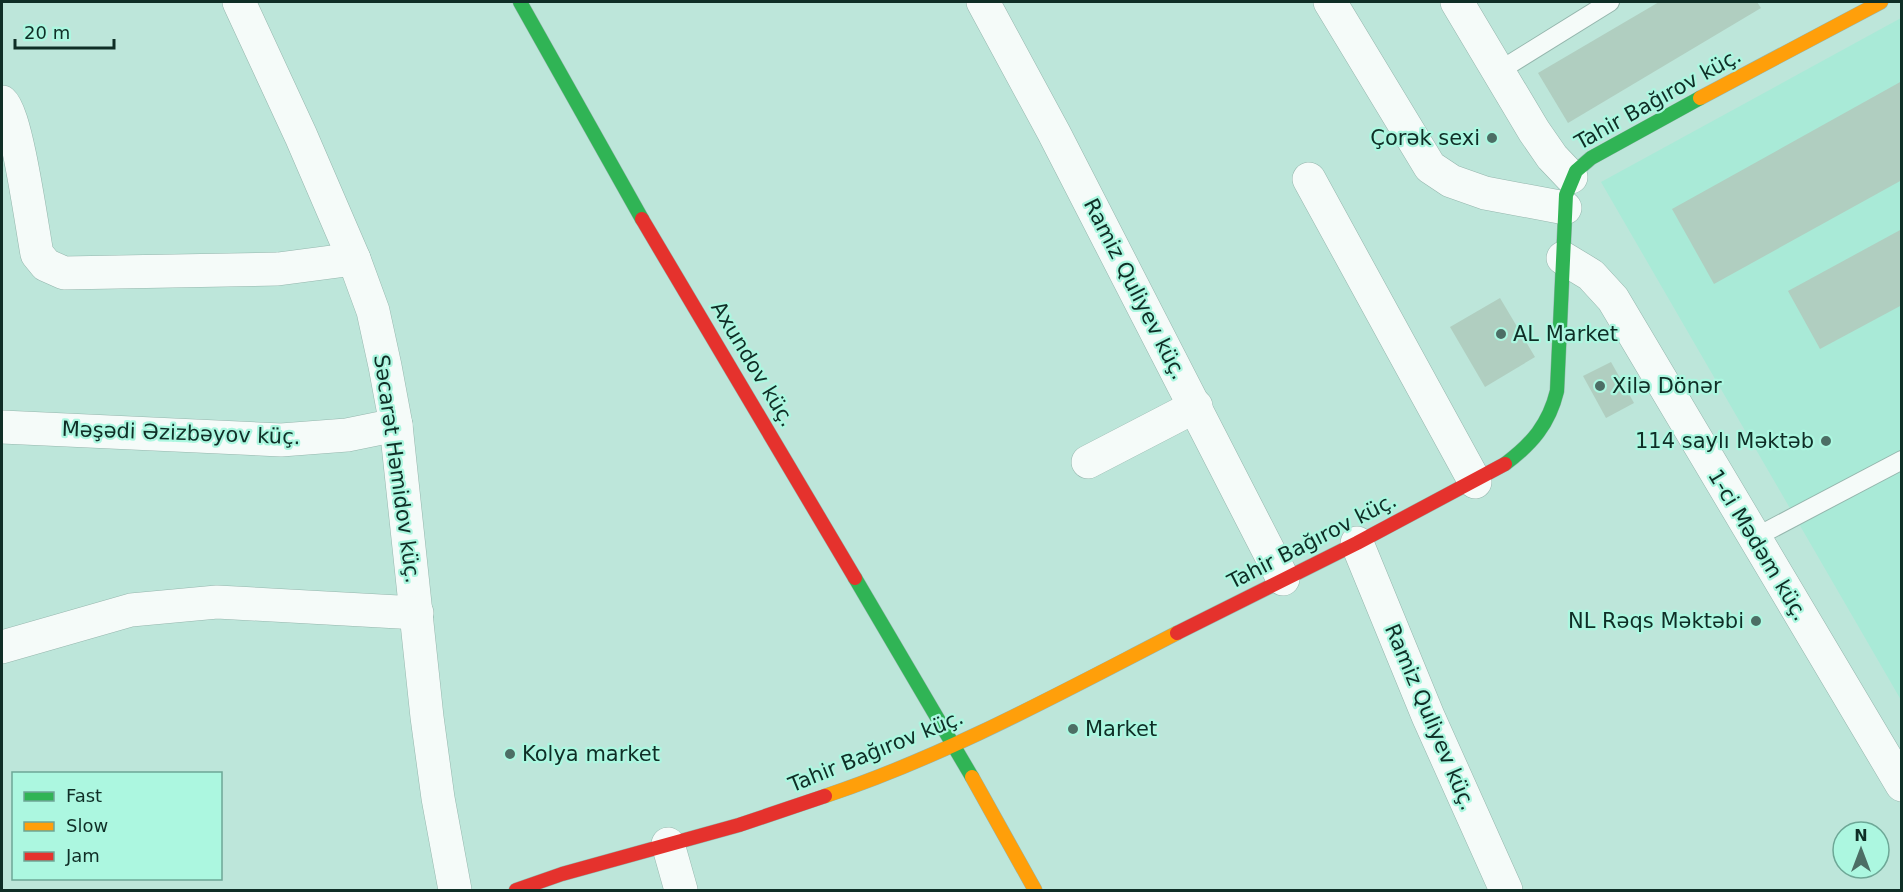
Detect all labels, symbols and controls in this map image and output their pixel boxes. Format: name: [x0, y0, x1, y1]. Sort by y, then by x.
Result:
scale bar: [15, 12, 114, 50]
text: 20 m: [24, 22, 70, 43]
street label: Tahir Bağırov küç.: [1570, 43, 1745, 155]
place label: Çorək sexi: [1370, 126, 1480, 150]
marker: Çorək sexi: [1485, 131, 1499, 145]
street label: Ramiz Quliyev küç.: [1079, 194, 1191, 384]
street label: Axundov küç.: [706, 297, 800, 431]
place label: AL Market: [1513, 322, 1618, 346]
marker: AL Market: [1494, 327, 1508, 341]
street label: Səcarət Həmidov küç.: [369, 353, 425, 585]
place label: Xilə Dönər: [1612, 374, 1722, 398]
marker: Xilə Dönər: [1593, 379, 1607, 393]
street label: Məşədi Əzizbəyov küç.: [61, 417, 301, 449]
place label: 114 saylı Məktəb: [1635, 429, 1814, 453]
marker: 114 saylı Məktəb: [1819, 434, 1833, 448]
street label: 1-ci Mədəm küç.: [1703, 465, 1813, 625]
street label: Tahir Bağırov küç.: [1223, 488, 1400, 594]
place label: NL Rəqs Məktəbi: [1568, 609, 1744, 633]
marker: NL Rəqs Məktəbi: [1749, 614, 1763, 628]
street label: Ramiz Quliyev küç.: [1380, 620, 1480, 814]
street label: Tahir Bağırov küç.: [784, 705, 967, 797]
place label: Market: [1085, 717, 1157, 741]
marker: Market: [1066, 722, 1080, 736]
place label: Kolya market: [522, 742, 660, 766]
marker: Kolya market: [503, 747, 517, 761]
legend: [12, 772, 222, 880]
text: Fast: [66, 785, 102, 806]
text: Slow: [66, 815, 108, 836]
north arrow: [1831, 820, 1891, 880]
text: N: [1854, 826, 1868, 845]
text: Jam: [65, 845, 100, 866]

